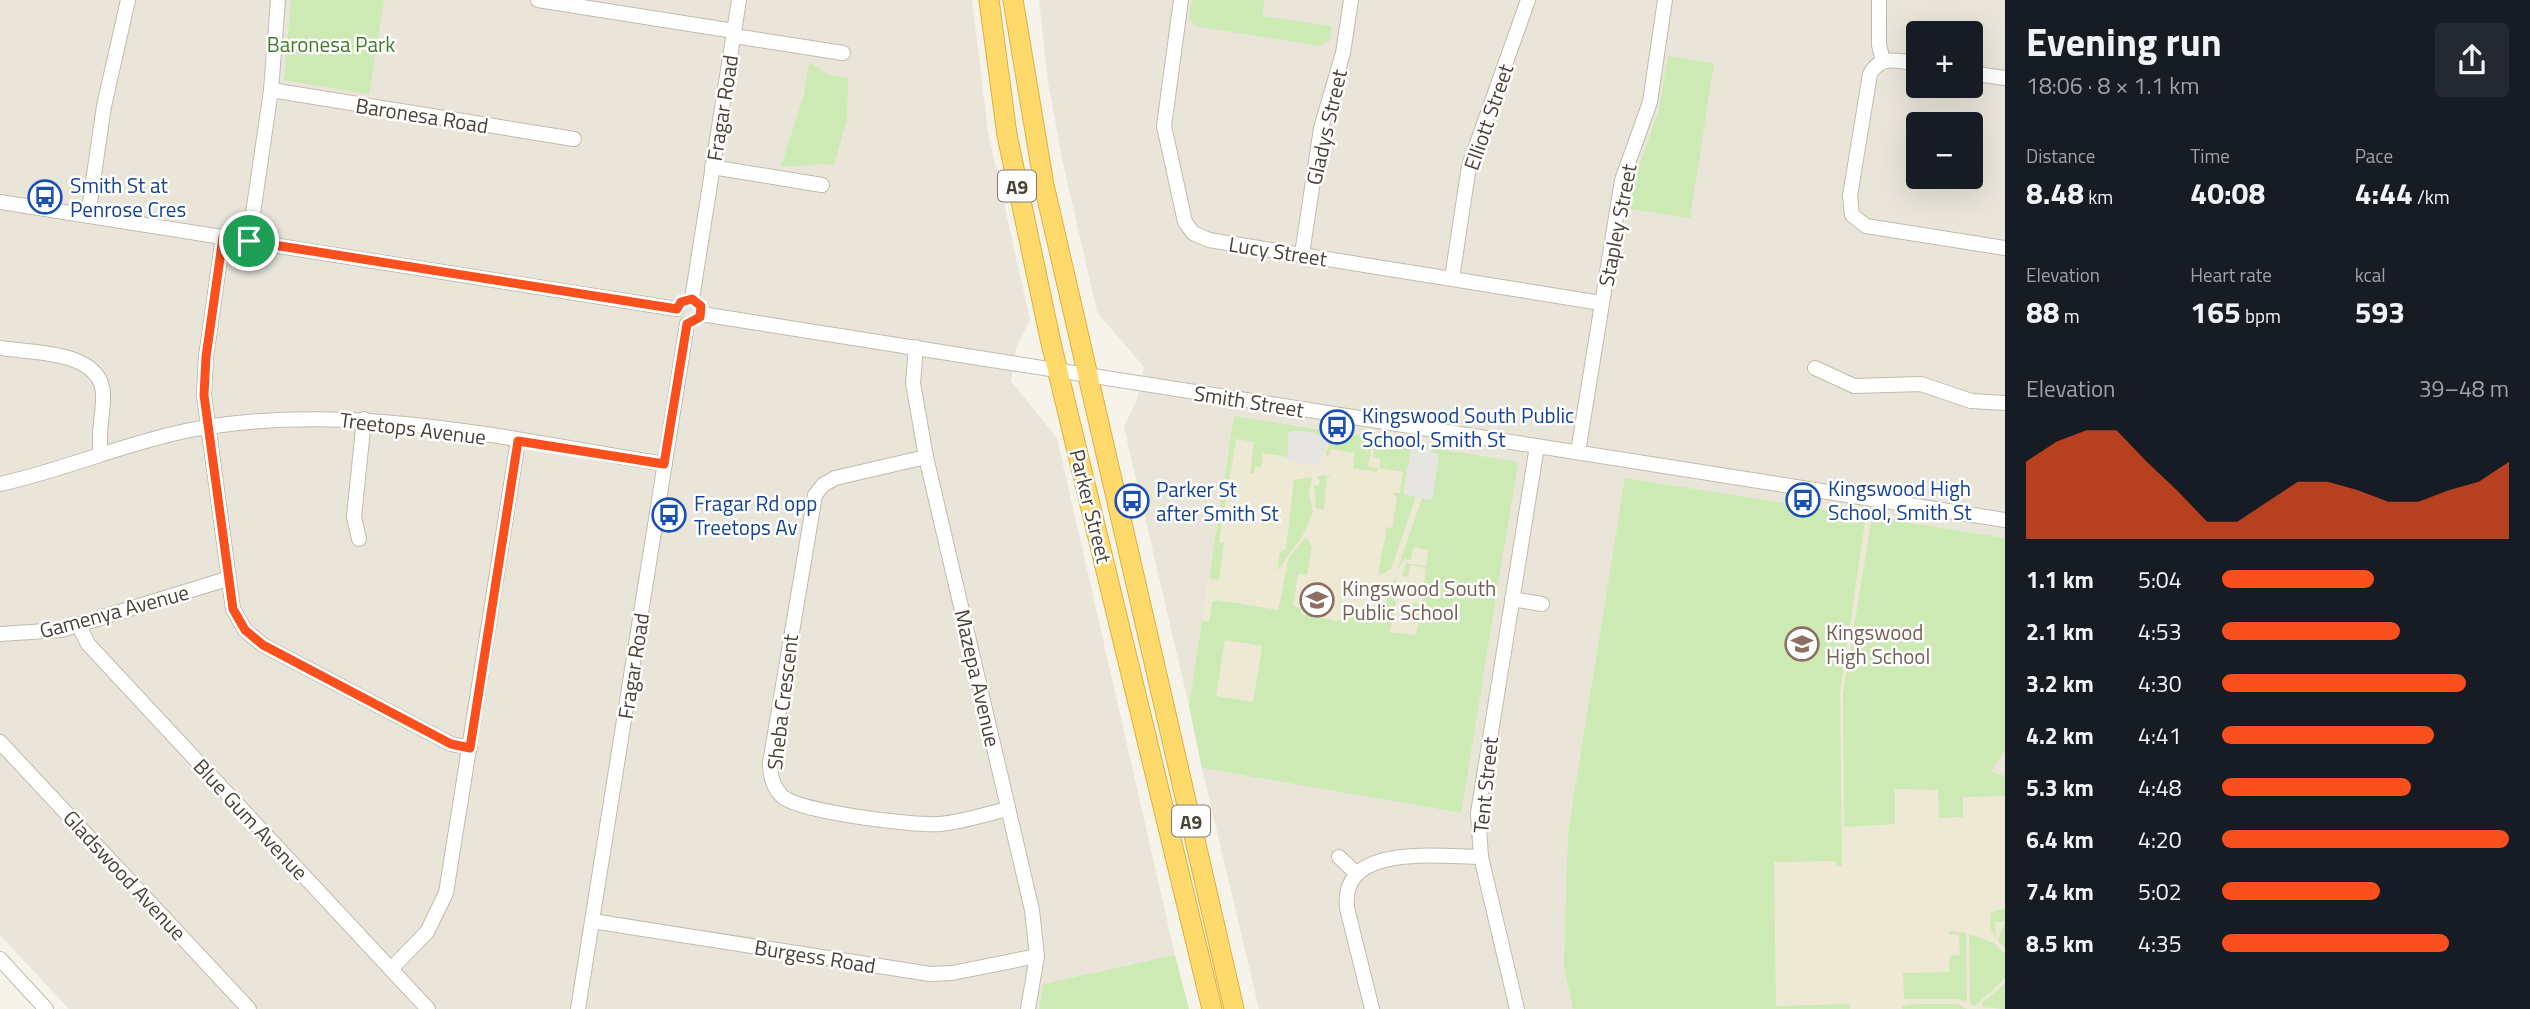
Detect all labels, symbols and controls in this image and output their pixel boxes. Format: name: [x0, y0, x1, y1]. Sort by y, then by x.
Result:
text: Evening run: [2026, 13, 2222, 71]
map controls: [1906, 21, 1983, 189]
button: +: [1906, 21, 1983, 98]
button: share: [2435, 23, 2509, 97]
park label: Baronesa Park: [267, 28, 395, 60]
street label: Fragar Road: [698, 53, 746, 163]
street label: Elliott Street: [1455, 59, 1521, 174]
street label: Gladys Street: [1297, 65, 1355, 188]
text: 18:06 · 8 × 1.1 km: [2026, 68, 2200, 103]
street label: Baronesa Road: [353, 89, 491, 141]
button: −: [1906, 112, 1983, 189]
text: Distance: [2026, 141, 2095, 170]
text: Time: [2190, 141, 2230, 170]
text: Pace: [2355, 141, 2393, 170]
street label: Stapley Street: [1589, 160, 1645, 289]
place label: Smith St at Penrose Cres: [70, 169, 186, 225]
road number: A9: [998, 170, 1036, 202]
text: 8.48: [2026, 170, 2084, 216]
text: 40:08: [2190, 170, 2265, 216]
text: 4:44: [2355, 170, 2413, 216]
bus stop icon: Smith St at Penrose Cres: [26, 178, 64, 216]
text: km: [2084, 182, 2113, 211]
text: /km: [2413, 182, 2450, 211]
pin: [219, 211, 279, 271]
icon: arrive: [230, 222, 268, 260]
street label: Lucy Street: [1227, 227, 1330, 275]
text: Elevation: [2026, 260, 2100, 289]
text: Heart rate: [2190, 260, 2272, 289]
text: kcal: [2355, 260, 2386, 289]
text: 88: [2026, 289, 2060, 335]
text: 165: [2190, 289, 2241, 335]
text: 593: [2355, 289, 2405, 335]
text: m: [2060, 301, 2080, 330]
text: bpm: [2241, 301, 2281, 330]
text: Elevation: [2026, 371, 2115, 406]
text: 39–48 m: [2419, 371, 2509, 406]
street label: Smith Street: [1192, 377, 1307, 426]
place label: Kingswood South Public School, Smith St: [1362, 399, 1574, 455]
street label: Treetops Avenue: [338, 403, 488, 453]
bus stop icon: Kingswood South Public School, Smith St: [1318, 408, 1356, 446]
street label: Parker Street: [1061, 446, 1121, 567]
place label: Kingswood High School, Smith St: [1828, 472, 1972, 528]
place label: Parker St after Smith St: [1156, 473, 1279, 529]
bus stop icon: Kingswood High School, Smith St: [1784, 481, 1822, 519]
bus stop icon: Parker St after Smith St: [1113, 482, 1151, 520]
place label: Fragar Rd opp Treetops Av: [694, 487, 817, 543]
bus stop icon: Fragar Rd opp Treetops Av: [650, 496, 688, 534]
text: 1.1 km: [2026, 562, 2094, 597]
text: 5:04: [2138, 562, 2182, 597]
place label: Kingswood South Public School: [1342, 572, 1496, 628]
street label: Gamenya Avenue: [36, 576, 192, 646]
school or university icon: Kingswood South Public School: [1298, 581, 1336, 619]
street label: Mazepa Avenue: [947, 606, 1009, 750]
street label: Fragar Road: [609, 611, 657, 721]
text: 2.1 km: [2026, 614, 2094, 649]
text: 4:53: [2138, 614, 2182, 649]
place label: Kingswood High School: [1826, 616, 1930, 672]
school or university icon: Kingswood High School: [1783, 625, 1821, 663]
street label: Sheba Crescent: [758, 632, 806, 772]
text: 3.2 km: [2026, 666, 2094, 701]
text: 4:30: [2138, 666, 2182, 701]
text: 4.2 km: [2026, 718, 2094, 753]
text: 4:41: [2138, 718, 2182, 753]
street label: Tent Street: [1464, 734, 1506, 835]
street label: Blue Gum Avenue: [186, 751, 316, 887]
text: 5.3 km: [2026, 770, 2094, 805]
text: 4:48: [2138, 770, 2182, 805]
street label: Gladswood Avenue: [56, 802, 194, 948]
road number: A9: [1172, 806, 1210, 836]
text: 6.4 km: [2026, 822, 2094, 857]
text: 4:20: [2138, 822, 2182, 857]
text: 7.4 km: [2026, 874, 2094, 909]
text: 5:02: [2138, 874, 2182, 909]
text: 8.5 km: [2026, 926, 2094, 961]
text: 4:35: [2138, 926, 2182, 961]
street label: Burgess Road: [752, 931, 878, 981]

